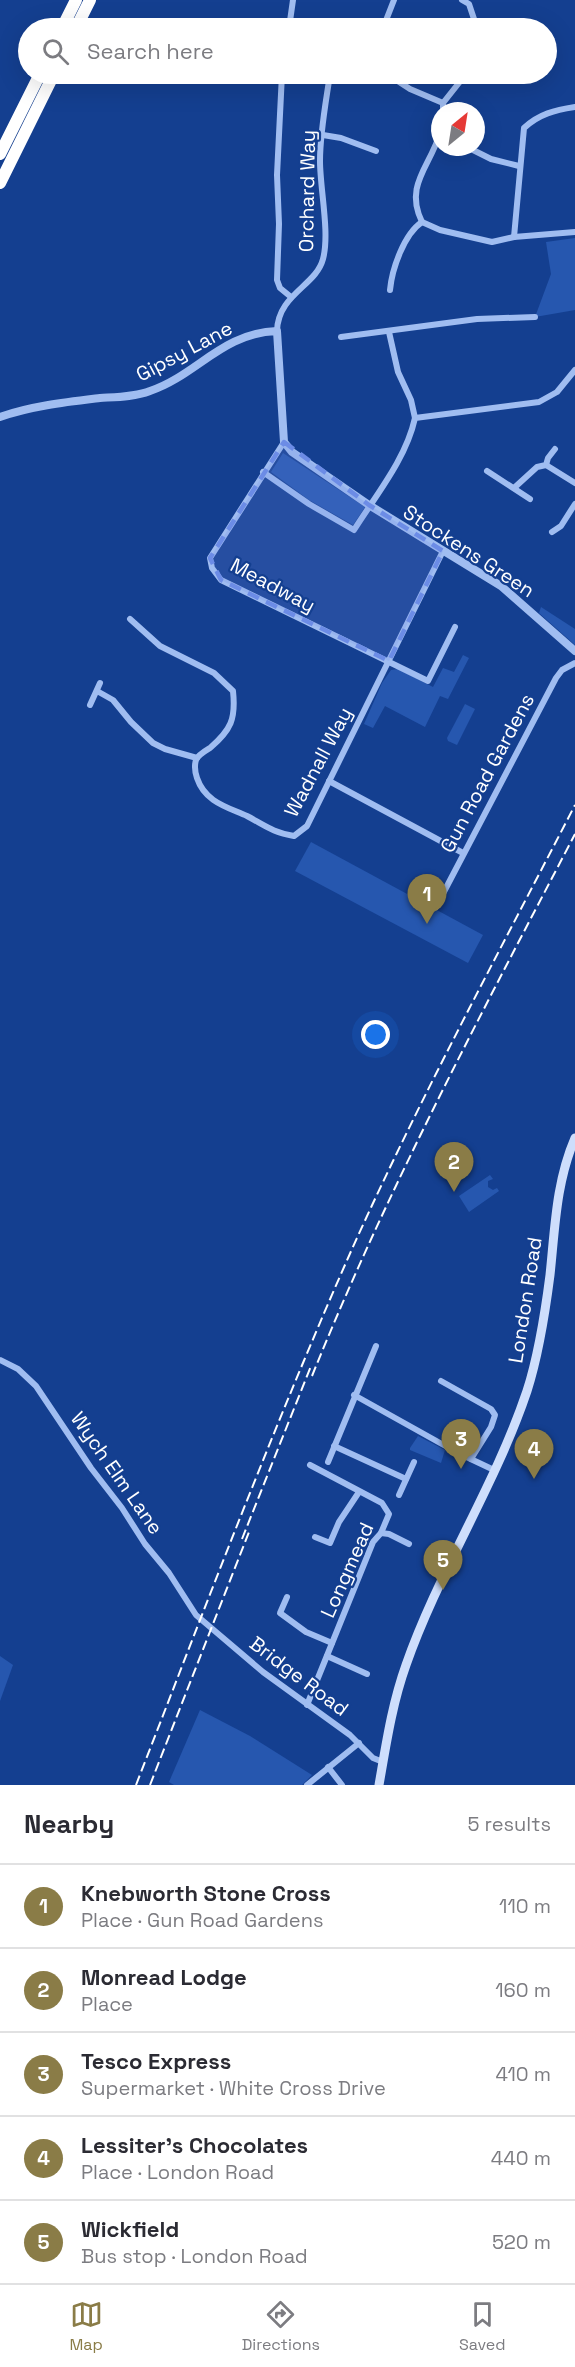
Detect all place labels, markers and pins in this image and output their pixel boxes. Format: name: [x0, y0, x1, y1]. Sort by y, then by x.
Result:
pin: 1: [408, 874, 446, 924]
pin: 2: [434, 1142, 474, 1192]
pin: 3: [442, 1420, 480, 1469]
pin: 4: [514, 1430, 554, 1479]
pin: 5: [424, 1540, 462, 1590]

